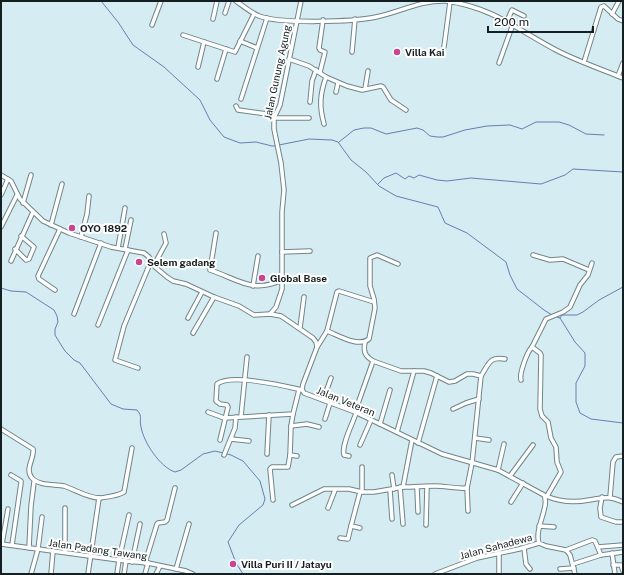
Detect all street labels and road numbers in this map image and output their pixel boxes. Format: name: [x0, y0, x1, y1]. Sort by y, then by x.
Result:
street label: Jalan Gunung Agung: [261, 24, 293, 120]
street label: Jalan Veteran: [315, 384, 377, 418]
street label: Jalan Sahadewa: [459, 531, 533, 561]
street label: Jalan Padang Tawang: [48, 536, 148, 562]

